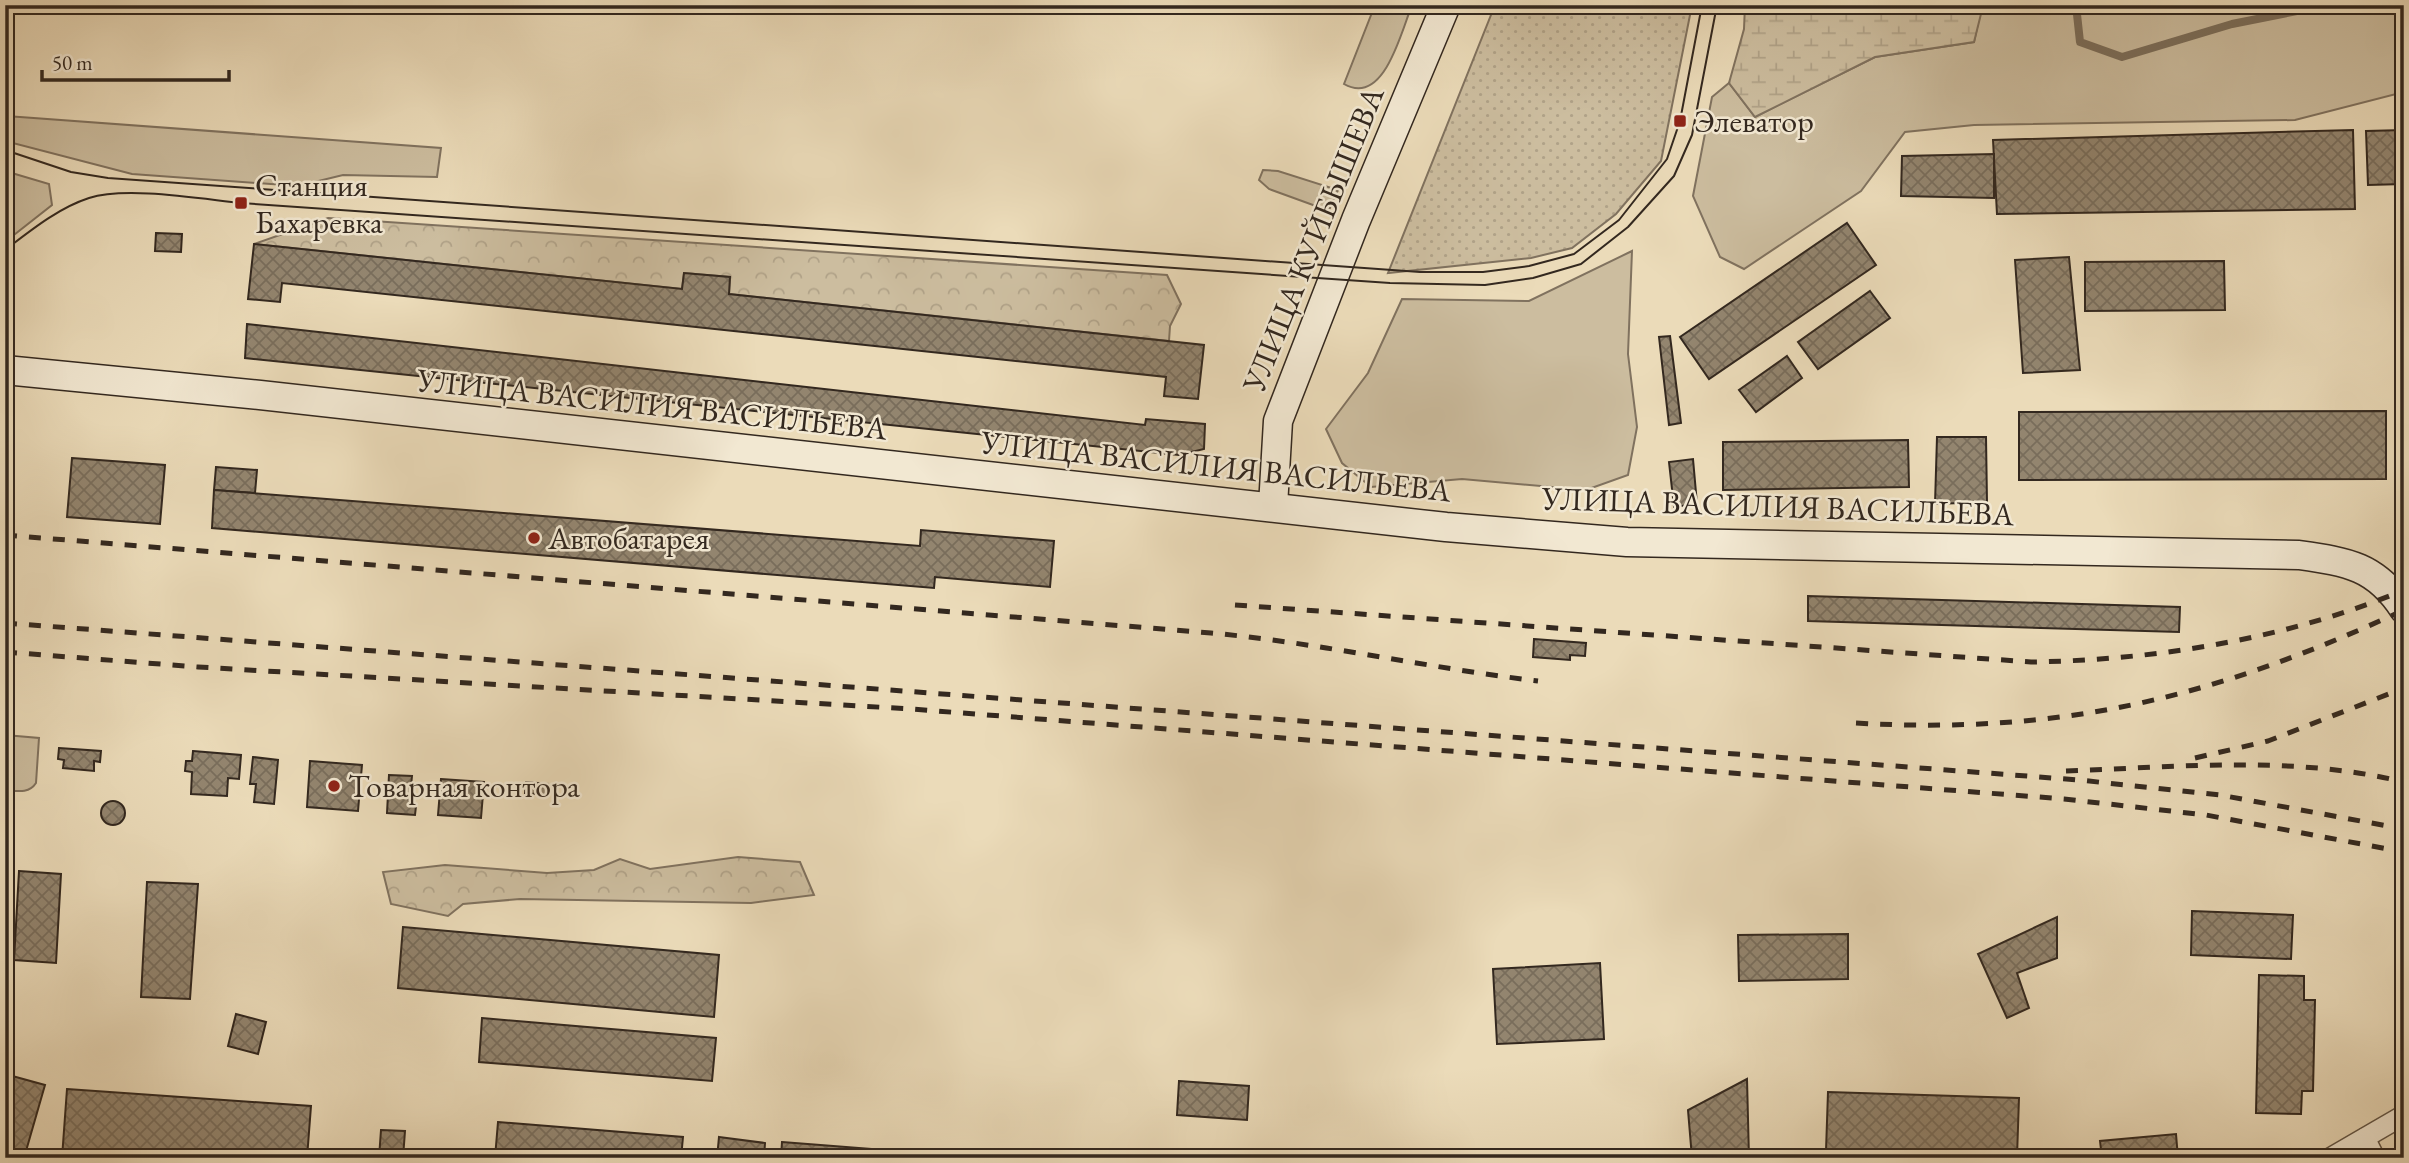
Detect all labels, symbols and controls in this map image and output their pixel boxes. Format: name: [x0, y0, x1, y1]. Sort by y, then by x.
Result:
scale bar: [42, 38, 229, 82]
text: 50 m: [52, 49, 93, 76]
street label: УЛИЦА КУЙБЫШЕВА: [1232, 79, 1394, 399]
place label: Элеватор: [1694, 100, 1814, 142]
marker: Элеватор: [1672, 113, 1688, 129]
place label: Станция Бахаревка: [255, 164, 383, 243]
marker: Станция Бахаревка: [233, 195, 249, 211]
street label: УЛИЦА ВАСИЛИЯ ВАСИЛЬЕВА: [414, 358, 890, 450]
street label: УЛИЦА ВАСИЛИЯ ВАСИЛЬЕВА: [978, 420, 1454, 512]
street label: УЛИЦА ВАСИЛИЯ ВАСИЛЬЕВА: [1540, 477, 2016, 535]
place label: Автобатарея: [547, 517, 709, 559]
marker: Автобатарея: [526, 530, 542, 546]
place label: Товарная контора: [348, 765, 580, 807]
marker: Товарная контора: [326, 778, 342, 794]

